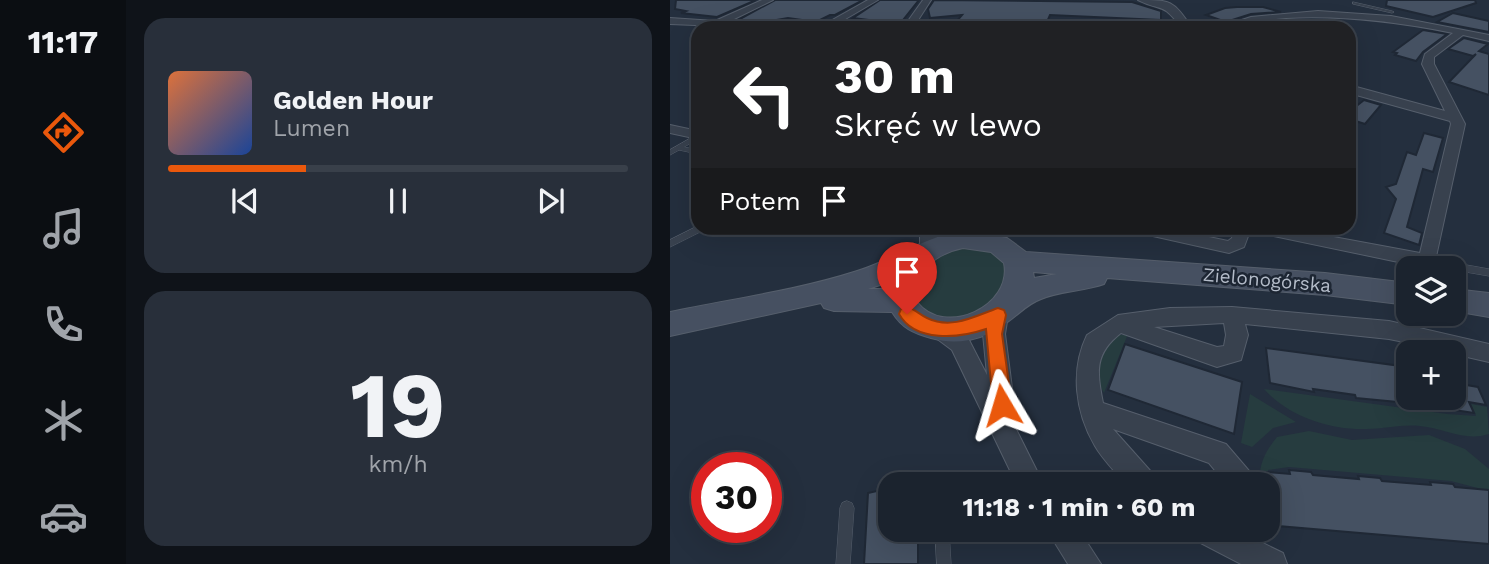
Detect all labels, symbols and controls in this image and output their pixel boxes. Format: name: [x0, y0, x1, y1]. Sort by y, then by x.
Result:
text: 11:17: [28, 23, 98, 61]
text: 30 m: [834, 47, 955, 105]
icon: left: [719, 49, 810, 140]
text: Golden Hour: [273, 85, 433, 115]
text: Skręć w lewo: [834, 106, 1042, 144]
icon: directions: [39, 108, 88, 157]
text: Lumen: [273, 115, 350, 142]
icon: previous: [226, 182, 264, 220]
icon: pause: [379, 182, 417, 220]
icon: next: [532, 182, 570, 220]
icon: arrive: [815, 182, 853, 220]
text: Potem: [719, 186, 801, 216]
icon: music: [39, 204, 88, 253]
pin: [877, 242, 937, 314]
icon: arrive: [888, 253, 926, 291]
map controls: [1396, 256, 1466, 410]
button: layers: [1396, 256, 1466, 326]
street label: Zielonogórska: [1202, 263, 1332, 297]
icon: phone: [39, 300, 88, 349]
button: +: [1396, 340, 1466, 410]
text: 19: [350, 352, 446, 459]
position arrow: [965, 368, 1039, 442]
icon: climate: [39, 396, 88, 445]
text: km/h: [368, 451, 428, 478]
speed limit sign: 30: [691, 452, 782, 543]
icon: car: [39, 492, 88, 541]
text: 11:18 · 1 min · 60 m: [962, 492, 1196, 522]

